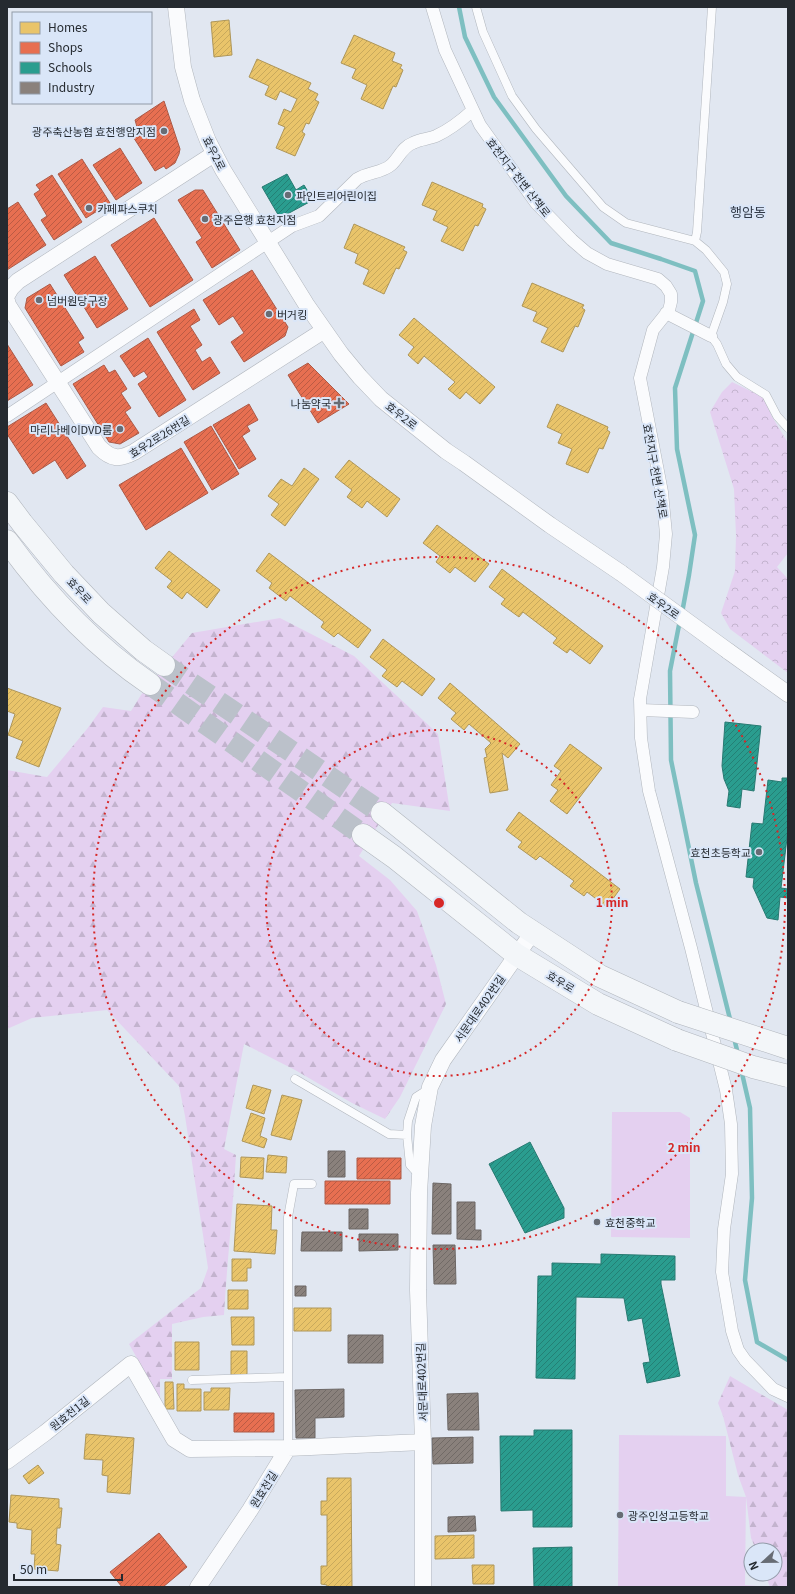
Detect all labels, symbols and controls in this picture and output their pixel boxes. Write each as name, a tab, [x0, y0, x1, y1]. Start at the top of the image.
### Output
legend	[12, 12, 152, 104]
text: Homes	[48, 18, 88, 35]
text: Shops	[48, 38, 83, 55]
text: Schools	[48, 58, 93, 75]
text: Industry	[48, 78, 95, 95]
place label: 광주축산농협 효천행암지점	[32, 123, 156, 139]
marker: 광주축산농협 효천행암지점	[159, 126, 169, 136]
street label: 효우2로	[200, 133, 230, 173]
street label: 효천지구 천변 산책로	[483, 134, 555, 220]
place label: 파인트리어린이집	[296, 187, 377, 203]
marker: 파인트리어린이집	[283, 190, 293, 200]
place label: 카페파스쿠치	[97, 200, 158, 216]
district label: 행암동	[730, 202, 766, 221]
marker: 카페파스쿠치	[84, 203, 94, 213]
place label: 광주은행 효천지점	[213, 211, 296, 227]
marker: 광주은행 효천지점	[200, 214, 210, 224]
place label: 넘버원당구장	[47, 292, 108, 308]
marker: 넘버원당구장	[34, 295, 44, 305]
place label: 버거킹	[277, 306, 307, 322]
marker: 버거킹	[264, 309, 274, 319]
place label: 나눔약국	[291, 395, 331, 411]
street label: 효우2로	[383, 397, 421, 433]
marker: 나눔약국	[334, 398, 344, 408]
street label: 효우2로26번길	[126, 411, 192, 461]
place label: 마리나베이DVD룸	[30, 421, 112, 437]
street label: 효천지구 천변 산책로	[640, 422, 672, 520]
marker: 마리나베이DVD룸	[115, 424, 125, 434]
street label: 효우로	[64, 573, 96, 607]
street label: 효우2로	[645, 588, 683, 622]
place label: 효천초등학교	[690, 844, 751, 860]
marker: 효천초등학교	[754, 847, 764, 857]
text: 1 min	[596, 893, 628, 910]
centre of rings	[432, 896, 446, 910]
street label: 효우로	[544, 966, 578, 996]
street label: 서문대로402번길	[450, 971, 508, 1045]
text: 2 min	[668, 1138, 700, 1155]
place label: 효천중학교	[605, 1214, 656, 1230]
marker: 효천중학교	[592, 1217, 602, 1227]
street label: 서문대로402번길	[412, 1342, 430, 1422]
street label: 원효천1길	[46, 1392, 92, 1434]
street label: 원효천길	[245, 1468, 281, 1510]
place label: 광주인성고등학교	[628, 1507, 709, 1523]
marker: 광주인성고등학교	[615, 1510, 625, 1520]
north arrow	[743, 1542, 783, 1582]
scale bar	[14, 1556, 122, 1582]
text: N	[744, 1559, 762, 1573]
text: 50 m	[20, 1560, 47, 1577]

